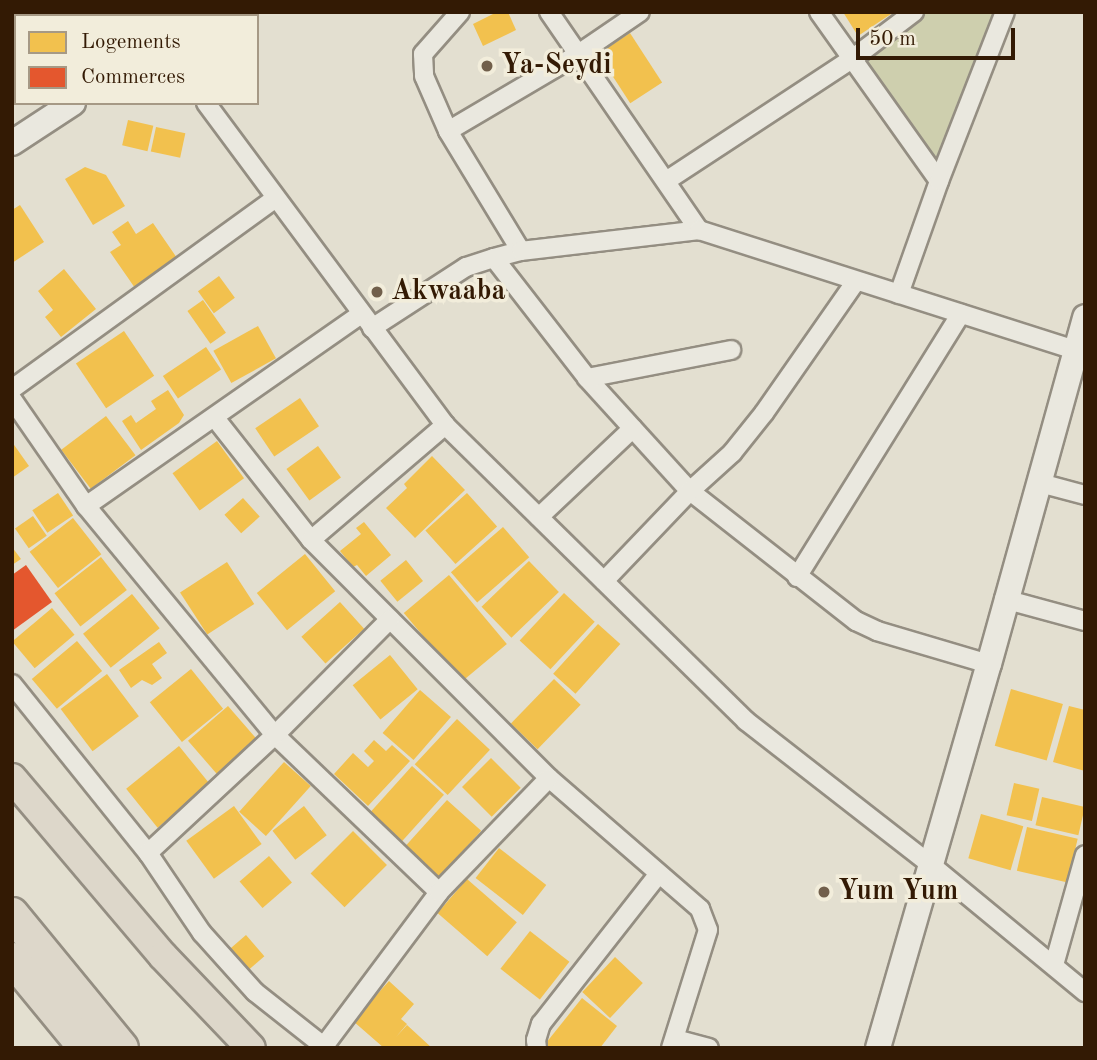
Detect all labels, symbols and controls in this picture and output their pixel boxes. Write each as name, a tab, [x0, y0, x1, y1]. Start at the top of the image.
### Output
legend	[14, 14, 259, 105]
scale bar	[859, 14, 1018, 58]
text: 50 m	[869, 29, 916, 50]
text: Logements	[81, 32, 181, 53]
place label: Ya-Seydi	[501, 49, 612, 83]
marker: Ya-Seydi	[479, 58, 495, 74]
text: Commerces	[81, 67, 185, 88]
place label: Akwaaba	[391, 275, 506, 309]
marker: Akwaaba	[369, 284, 385, 300]
place label: Yum Yum	[838, 875, 958, 909]
marker: Yum Yum	[816, 884, 832, 900]

